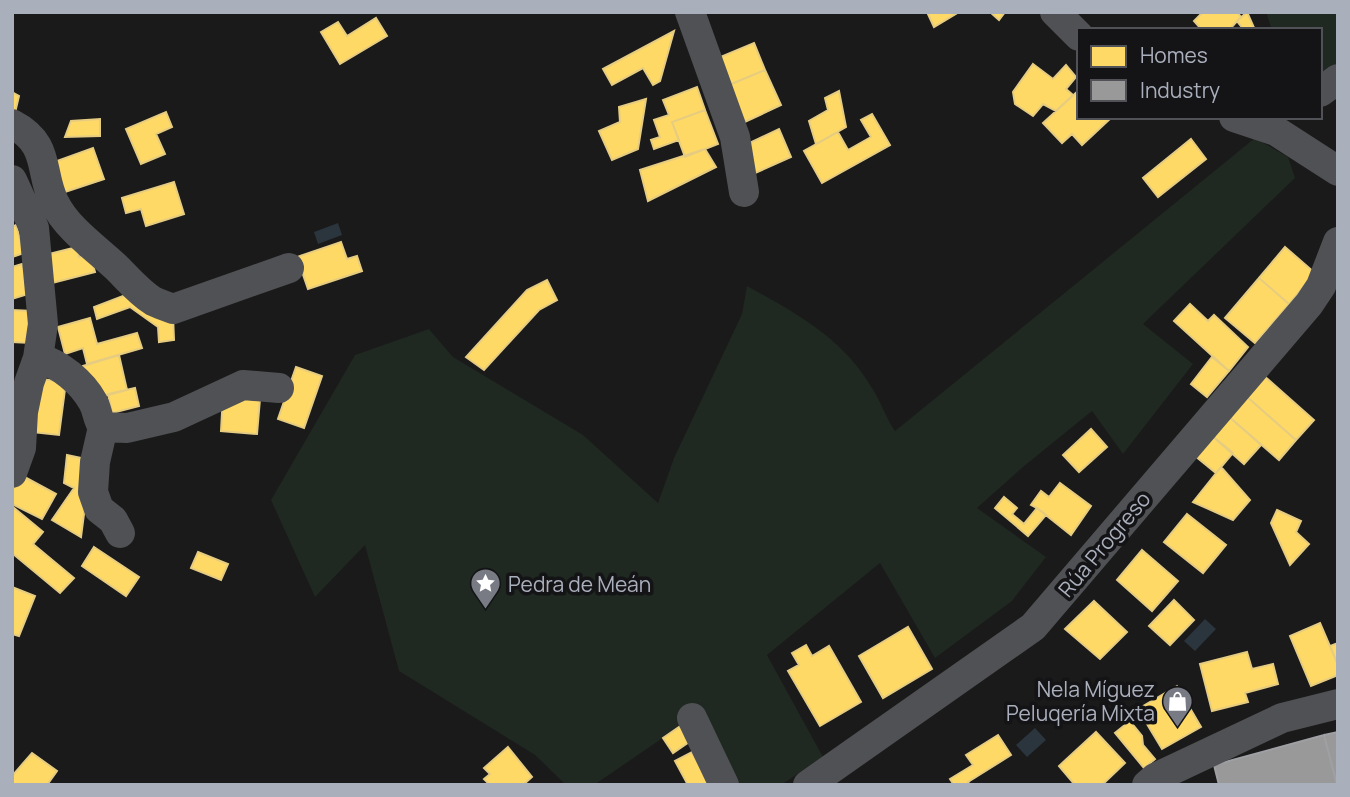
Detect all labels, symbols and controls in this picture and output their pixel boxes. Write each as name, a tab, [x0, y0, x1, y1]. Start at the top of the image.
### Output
legend	[1077, 28, 1322, 119]
text: Homes	[1140, 41, 1208, 69]
text: Industry	[1140, 76, 1220, 104]
street label: Rúa Progreso	[1052, 485, 1156, 603]
place icon: Pedra de Meán	[468, 567, 502, 611]
place label: Pedra de Meán	[508, 570, 651, 598]
place label: Nela Míguez Peluqería Mixta	[1006, 675, 1155, 727]
shop icon: Nela Míguez Peluqería Mixta	[1161, 684, 1195, 728]

